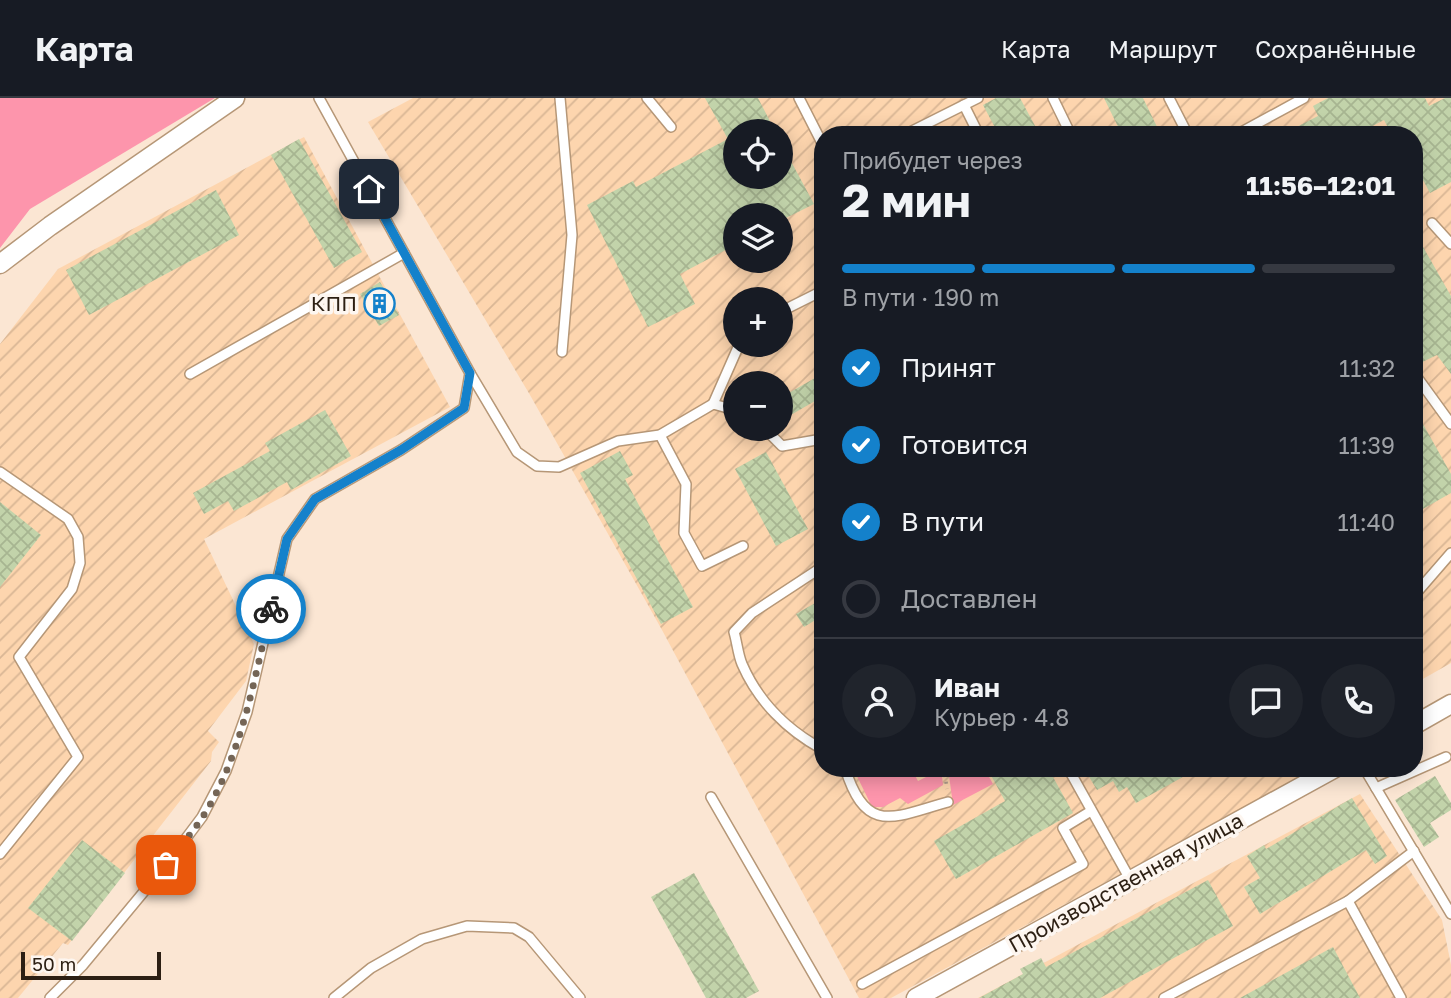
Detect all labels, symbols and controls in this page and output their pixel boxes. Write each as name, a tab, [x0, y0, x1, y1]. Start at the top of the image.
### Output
text: Карта	[35, 29, 134, 68]
text: Карта	[1001, 34, 1071, 63]
text: Маршрут	[1109, 34, 1217, 63]
text: Сохранённые	[1255, 34, 1416, 63]
map controls	[723, 119, 793, 441]
button: locate	[723, 119, 793, 189]
text: Прибудет через	[842, 146, 1023, 174]
pin	[339, 159, 399, 219]
icon: home	[350, 170, 388, 208]
text: 11:56–12:01	[1246, 170, 1395, 201]
text: 2 мин	[842, 172, 971, 227]
button: layers	[723, 203, 793, 273]
text: В пути · 190 m	[842, 283, 999, 311]
building icon: КПП	[363, 287, 397, 321]
button: +	[723, 287, 793, 357]
place label: КПП	[311, 290, 357, 316]
icon: check	[842, 349, 880, 387]
text: Принят	[901, 352, 996, 383]
text: 11:32	[1339, 354, 1395, 382]
button: −	[723, 371, 793, 441]
icon: check	[842, 426, 880, 464]
text: Готовится	[901, 429, 1028, 460]
text: 11:39	[1338, 431, 1395, 459]
icon: check	[842, 503, 880, 541]
text: В пути	[901, 506, 984, 537]
text: 11:40	[1338, 508, 1395, 536]
courier	[236, 574, 306, 644]
text: Доставлен	[901, 583, 1037, 614]
icon: bike	[252, 590, 290, 628]
button: person	[842, 664, 916, 738]
button: chat	[1229, 664, 1303, 738]
button: phone	[1321, 664, 1395, 738]
text: Иван	[934, 672, 1000, 703]
text: Курьер · 4.8	[934, 703, 1069, 731]
street label: Производственная улица	[1004, 807, 1247, 958]
pin	[136, 835, 196, 895]
icon: bag	[147, 846, 185, 884]
scale bar	[21, 949, 161, 981]
text: 50 m	[32, 952, 76, 975]

